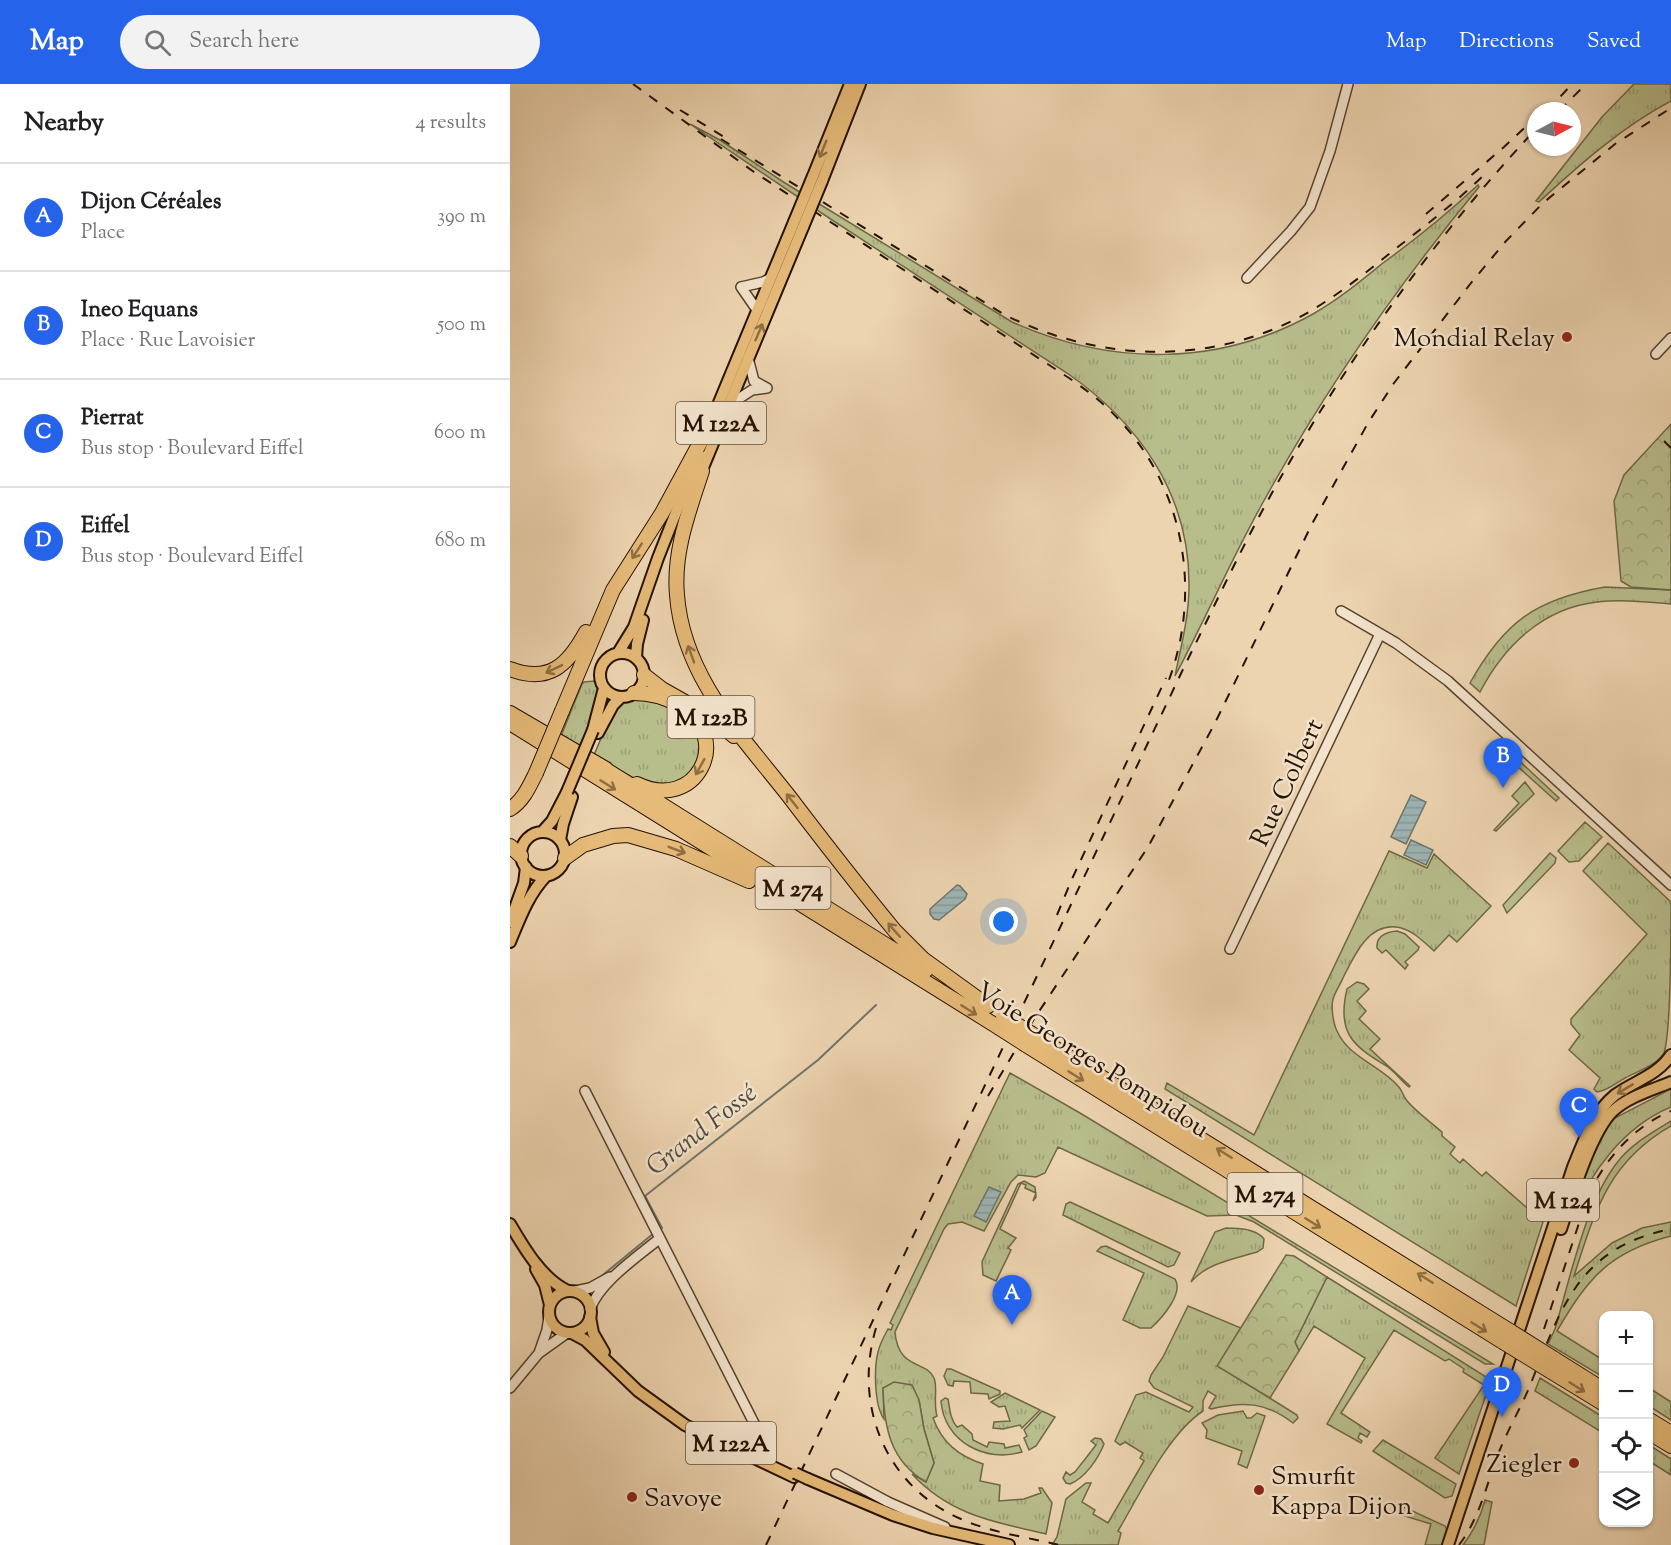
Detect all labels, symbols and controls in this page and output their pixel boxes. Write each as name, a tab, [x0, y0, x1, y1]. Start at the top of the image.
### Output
search box	[120, 15, 540, 69]
text: Map	[30, 22, 84, 62]
icon: search	[141, 26, 174, 59]
text: Search here	[189, 26, 299, 58]
text: Map	[1386, 27, 1426, 57]
text: Directions	[1459, 27, 1554, 57]
text: Saved	[1587, 27, 1641, 57]
north arrow	[1527, 102, 1581, 156]
text: Nearby	[24, 105, 104, 142]
text: 4 results	[415, 109, 486, 138]
one-way arrow	[817, 140, 828, 158]
text: Dijon Céréales	[81, 187, 221, 219]
text: A	[35, 203, 52, 232]
text: 390 m	[437, 203, 486, 232]
text: Place	[81, 219, 125, 248]
text: Ineo Equans	[81, 295, 198, 327]
text: B	[37, 311, 50, 340]
text: 500 m	[437, 311, 486, 340]
place label: Mondial Relay	[1394, 321, 1555, 358]
one-way arrow	[754, 323, 765, 342]
text: Place · Rue Lavoisier	[81, 327, 255, 356]
marker: Mondial Relay	[1560, 330, 1574, 344]
road number: M 122A	[676, 402, 766, 444]
text: Pierrat	[81, 403, 143, 435]
text: C	[35, 419, 52, 448]
text: 600 m	[434, 419, 486, 448]
text: Bus stop · Boulevard Eiffel	[81, 435, 304, 464]
text: Eiffel	[81, 511, 130, 543]
text: D	[36, 527, 51, 556]
text: 680 m	[435, 527, 486, 556]
text: Bus stop · Boulevard Eiffel	[81, 543, 304, 572]
one-way arrow	[631, 543, 643, 559]
one-way arrow	[684, 645, 695, 664]
one-way arrow	[545, 663, 563, 675]
road number: M 122B	[668, 696, 754, 738]
street label: Rue Colbert	[1242, 713, 1334, 853]
pin: B	[1484, 738, 1522, 788]
one-way arrow	[694, 758, 706, 775]
one-way arrow	[599, 779, 616, 791]
one-way arrow	[785, 793, 798, 809]
one-way arrow	[667, 845, 686, 856]
road number: M 274	[756, 867, 830, 909]
your location	[989, 907, 1018, 936]
one-way arrow	[887, 923, 901, 938]
street label: Voie Georges Pompidou	[968, 974, 1216, 1148]
one-way arrow	[960, 1004, 977, 1016]
one-way arrow	[1067, 1071, 1084, 1083]
water label: Grand Fossé	[639, 1075, 766, 1187]
one-way arrow	[1617, 1084, 1634, 1096]
pin: C	[1560, 1088, 1598, 1138]
one-way arrow	[1216, 1146, 1233, 1158]
road number: M 274	[1228, 1173, 1302, 1215]
road number: M 124	[1527, 1179, 1599, 1221]
one-way arrow	[1304, 1218, 1321, 1230]
one-way arrow	[1417, 1272, 1434, 1284]
pin: A	[992, 1276, 1032, 1325]
map controls	[1599, 1311, 1653, 1527]
button: +	[1599, 1311, 1653, 1365]
one-way arrow	[1470, 1321, 1487, 1333]
button: −	[1599, 1365, 1653, 1419]
pin: D	[1482, 1368, 1522, 1417]
one-way arrow	[1568, 1382, 1585, 1394]
button: locate	[1599, 1419, 1653, 1473]
road number: M 122A	[686, 1422, 776, 1464]
place label: Ziegler	[1486, 1447, 1562, 1484]
marker: Ziegler	[1567, 1456, 1581, 1470]
place label: Smurfit Kappa Dijon	[1271, 1459, 1412, 1526]
button: layers	[1599, 1473, 1653, 1527]
place label: Savoye	[644, 1481, 722, 1518]
marker: Smurfit Kappa Dijon	[1252, 1483, 1266, 1497]
marker: Savoye	[625, 1490, 639, 1504]

